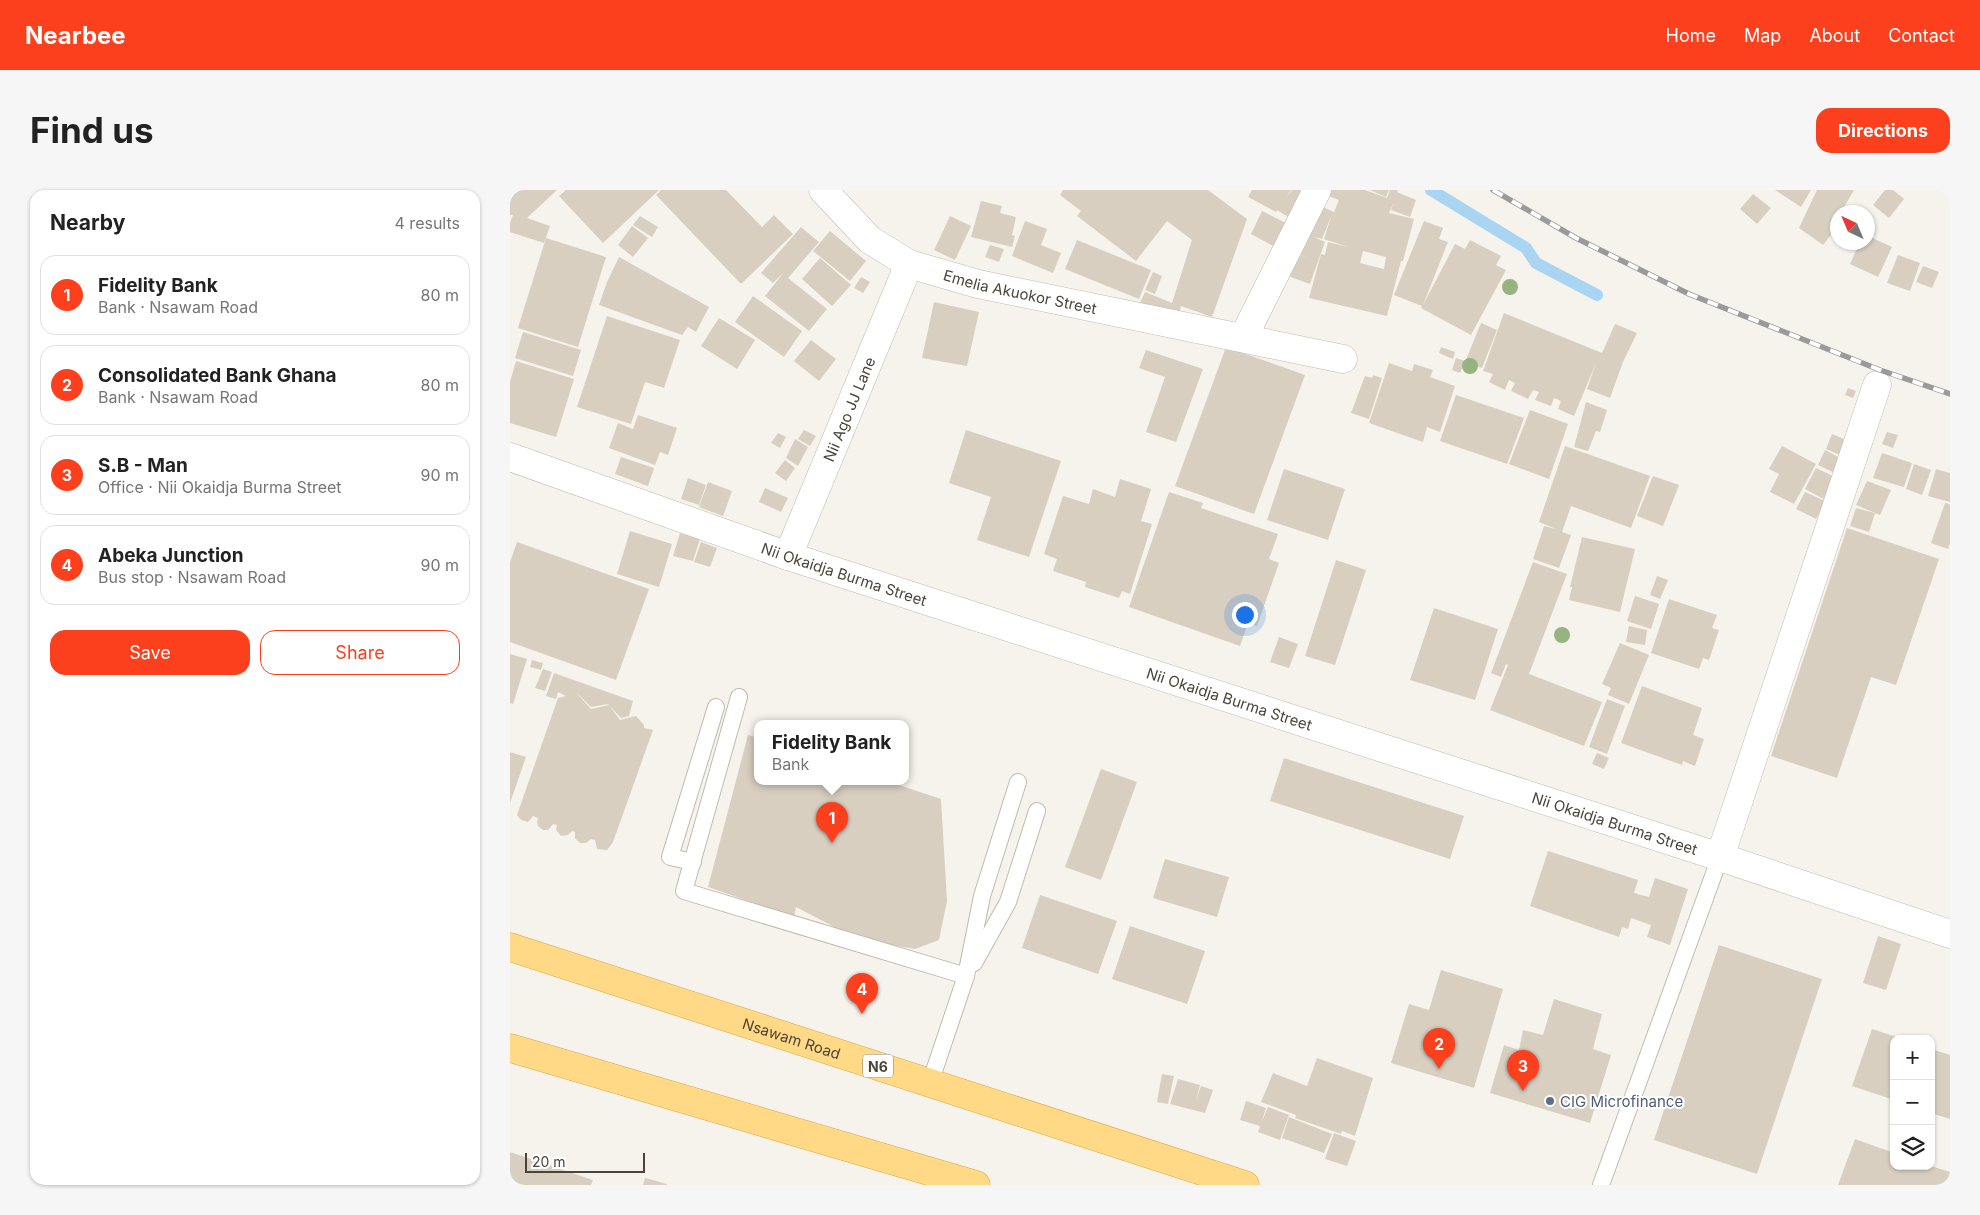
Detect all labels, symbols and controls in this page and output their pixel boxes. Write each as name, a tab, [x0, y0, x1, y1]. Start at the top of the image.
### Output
text: Nearbee	[25, 21, 126, 50]
text: Home	[1666, 25, 1716, 46]
text: Map	[1744, 25, 1781, 46]
text: About	[1809, 25, 1860, 46]
text: Contact	[1888, 25, 1955, 46]
button: Directions	[1816, 108, 1950, 153]
text: Find us	[30, 109, 154, 151]
north arrow	[1830, 205, 1875, 250]
text: Nearby	[50, 210, 125, 235]
text: 4 results	[395, 213, 460, 233]
street label: Emelia Akuokor Street	[941, 265, 1098, 318]
text: Fidelity Bank	[98, 274, 218, 297]
text: 1	[64, 285, 70, 305]
text: 80 m	[420, 285, 459, 305]
text: Bank · Nsawam Road	[98, 297, 258, 317]
street label: Nii Ago JJ Lane	[819, 354, 879, 464]
text: Consolidated Bank Ghana	[98, 364, 337, 387]
text: 2	[62, 375, 72, 395]
text: 80 m	[420, 375, 459, 395]
text: Bank · Nsawam Road	[98, 387, 258, 407]
text: S.B - Man	[98, 454, 188, 477]
text: 3	[62, 465, 72, 485]
text: 90 m	[420, 465, 459, 485]
text: Office · Nii Okaidja Burma Street	[98, 477, 342, 497]
street label: Nii Okaidja Burma Street	[759, 538, 929, 610]
text: Abeka Junction	[98, 544, 244, 567]
text: 4	[62, 555, 72, 575]
text: 90 m	[420, 555, 459, 575]
text: Bus stop · Nsawam Road	[98, 567, 286, 587]
your location	[1232, 602, 1258, 628]
button: Save	[50, 630, 250, 675]
button: Share	[260, 630, 460, 675]
street label: Nii Okaidja Burma Street	[1144, 663, 1315, 734]
popup	[754, 720, 909, 785]
text: Fidelity Bank	[772, 731, 891, 754]
text: Bank	[772, 754, 809, 774]
street label: Nii Okaidja Burma Street	[1530, 787, 1700, 859]
pin: 1	[816, 802, 848, 843]
pin: 4	[846, 973, 878, 1014]
street label: Nsawam Road	[740, 1013, 843, 1063]
pin: 2	[1423, 1028, 1455, 1069]
map controls	[1890, 1035, 1935, 1170]
button: +	[1890, 1035, 1935, 1080]
pin: 3	[1507, 1050, 1539, 1091]
road number: N6	[863, 1054, 893, 1078]
button: −	[1890, 1080, 1935, 1125]
place label: CIG Microfinance	[1560, 1092, 1683, 1111]
marker: CIG Microfinance	[1544, 1095, 1556, 1107]
button: layers	[1890, 1125, 1935, 1170]
scale bar	[525, 1150, 645, 1173]
text: 20 m	[532, 1153, 566, 1170]

